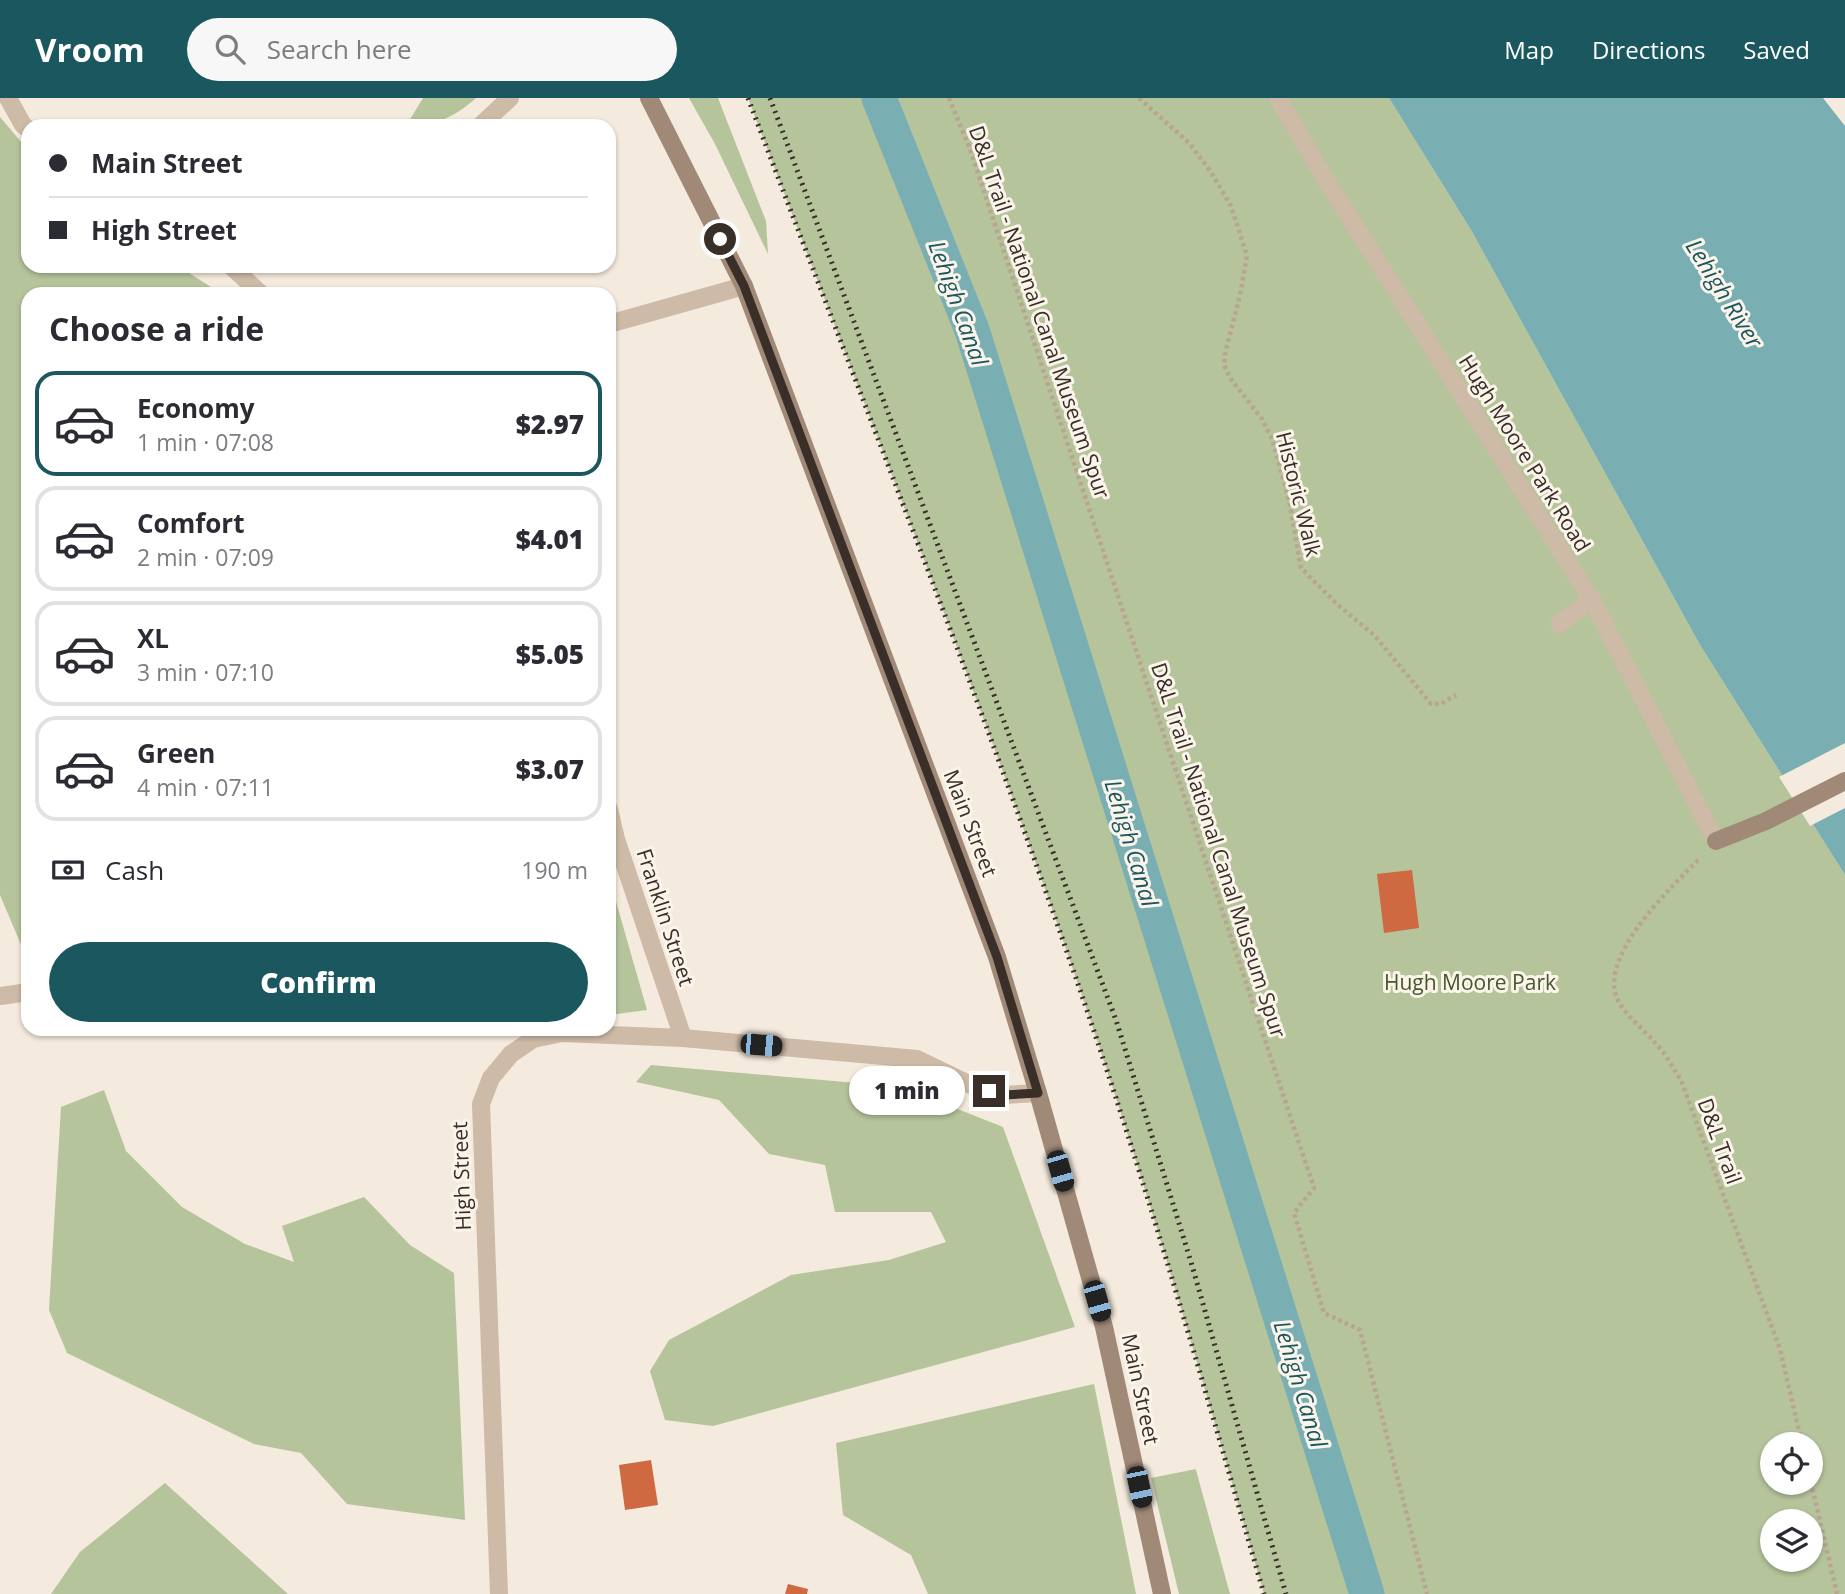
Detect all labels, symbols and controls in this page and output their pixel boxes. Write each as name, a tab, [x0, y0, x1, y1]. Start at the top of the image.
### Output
search box	[187, 18, 677, 81]
text: Vroom	[35, 27, 145, 72]
icon: search	[211, 30, 249, 68]
text: Search here	[267, 31, 412, 67]
text: Map	[1504, 33, 1554, 66]
text: Directions	[1592, 33, 1705, 66]
text: Saved	[1743, 33, 1810, 66]
street label: D&L Trail - National Canal Museum Spur	[963, 122, 1117, 503]
text: Main Street	[91, 145, 242, 181]
text: High Street	[91, 212, 237, 248]
route start	[704, 223, 736, 255]
water label: Lehigh River	[1679, 232, 1772, 354]
water label: Lehigh Canal	[922, 236, 997, 371]
text: Choose a ride	[49, 307, 264, 350]
street label: Hugh Moore Park Road	[1453, 349, 1597, 557]
text: Economy	[137, 390, 255, 426]
icon: car	[53, 392, 116, 455]
text: $2.97	[516, 406, 584, 442]
text: 1 min · 07:08	[137, 426, 274, 458]
street label: Historic Walk	[1270, 429, 1328, 559]
text: Comfort	[137, 505, 244, 541]
icon: car	[53, 507, 116, 570]
text: $4.01	[516, 521, 584, 557]
text: 2 min · 07:09	[137, 541, 274, 573]
text: XL	[137, 620, 169, 656]
icon: car	[53, 622, 116, 685]
text: $5.05	[516, 636, 584, 672]
text: 3 min · 07:10	[137, 656, 274, 688]
street label: D&L Trail - National Canal Museum Spur	[1145, 659, 1293, 1041]
text: Green	[137, 735, 215, 771]
icon: car	[53, 737, 116, 800]
text: $3.07	[516, 751, 584, 787]
street label: Main Street	[938, 765, 1004, 881]
text: 4 min · 07:11	[137, 771, 274, 803]
water label: Lehigh Canal	[1098, 776, 1167, 912]
street label: Franklin Street	[631, 845, 701, 989]
icon: cash	[49, 851, 87, 889]
text: Cash	[105, 852, 164, 888]
text: 190 m	[521, 854, 588, 886]
button: Confirm	[49, 942, 588, 1022]
park label: Hugh Moore Park	[1384, 968, 1556, 996]
car	[740, 1033, 783, 1057]
callout: 1 min	[849, 1066, 964, 1116]
text: 1 min	[874, 1074, 940, 1106]
route end	[973, 1075, 1005, 1107]
street label: D&L Trail	[1692, 1094, 1748, 1188]
street label: High Street	[445, 1121, 477, 1231]
car	[1045, 1148, 1076, 1194]
car	[1082, 1278, 1113, 1324]
water label: Lehigh Canal	[1267, 1317, 1336, 1453]
street label: Main Street	[1116, 1331, 1166, 1447]
map controls	[1760, 1432, 1823, 1572]
button: locate	[1760, 1432, 1823, 1495]
car	[1125, 1464, 1154, 1510]
button: layers	[1760, 1509, 1823, 1572]

